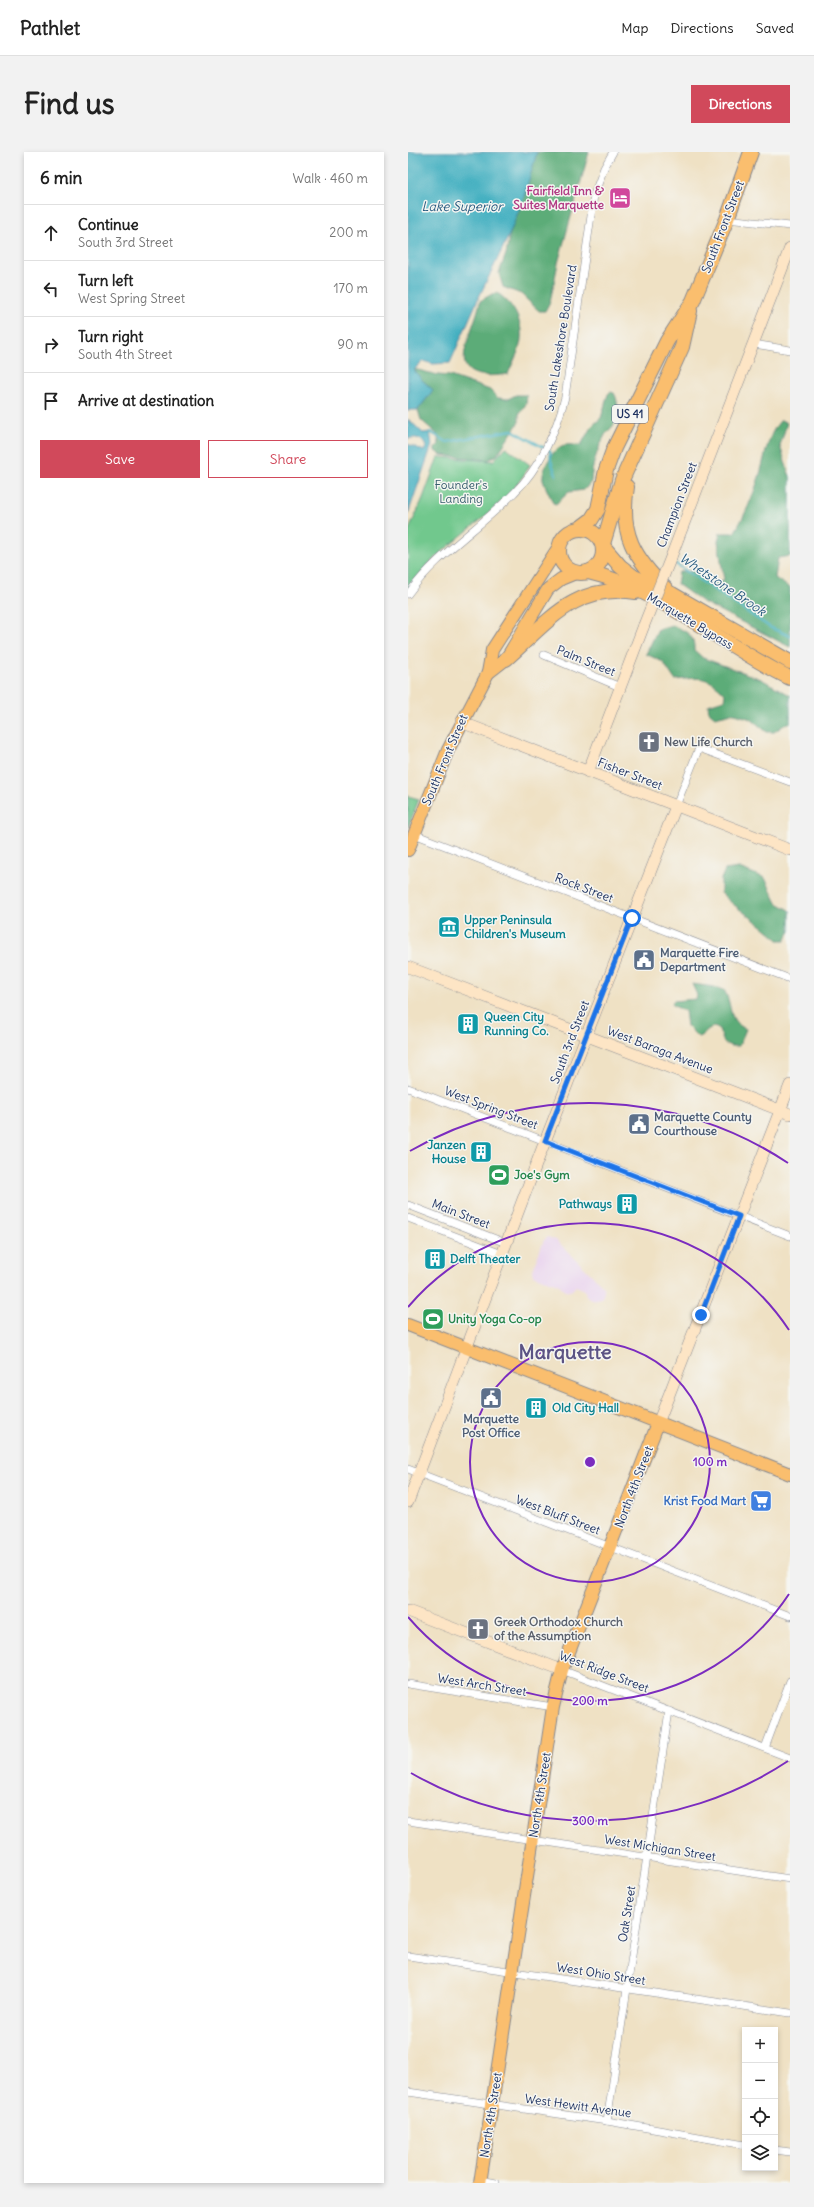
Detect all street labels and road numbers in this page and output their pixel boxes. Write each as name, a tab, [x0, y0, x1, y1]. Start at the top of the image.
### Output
street label: South Front Street	[698, 178, 747, 275]
street label: South Lakeshore Boulevard	[542, 264, 580, 412]
road number: US 41	[612, 405, 648, 423]
street label: Champion Street	[653, 460, 700, 550]
street label: Marquette Bypass	[644, 589, 736, 652]
street label: Palm Street	[555, 642, 618, 679]
street label: South Front Street	[419, 712, 471, 808]
street label: Fisher Street	[596, 754, 665, 793]
street label: Rock Street	[553, 870, 616, 906]
street label: South 3rd Street	[547, 998, 592, 1085]
street label: West Baraga Avenue	[605, 1022, 715, 1077]
street label: West Spring Street	[442, 1083, 540, 1132]
street label: Main Street	[430, 1196, 492, 1231]
street label: North 4th Street	[611, 1444, 656, 1530]
street label: West Bluff Street	[514, 1491, 603, 1538]
street label: West Ridge Street	[557, 1648, 651, 1696]
street label: West Arch Street	[437, 1670, 528, 1699]
street label: North 4th Street	[525, 1751, 554, 1839]
street label: West Michigan Street	[603, 1831, 717, 1864]
street label: Oak Street	[615, 1885, 638, 1943]
street label: West Ohio Street	[556, 1959, 647, 1988]
street label: North 4th Street	[476, 2071, 505, 2159]
street label: West Hewitt Avenue	[524, 2091, 632, 2120]

